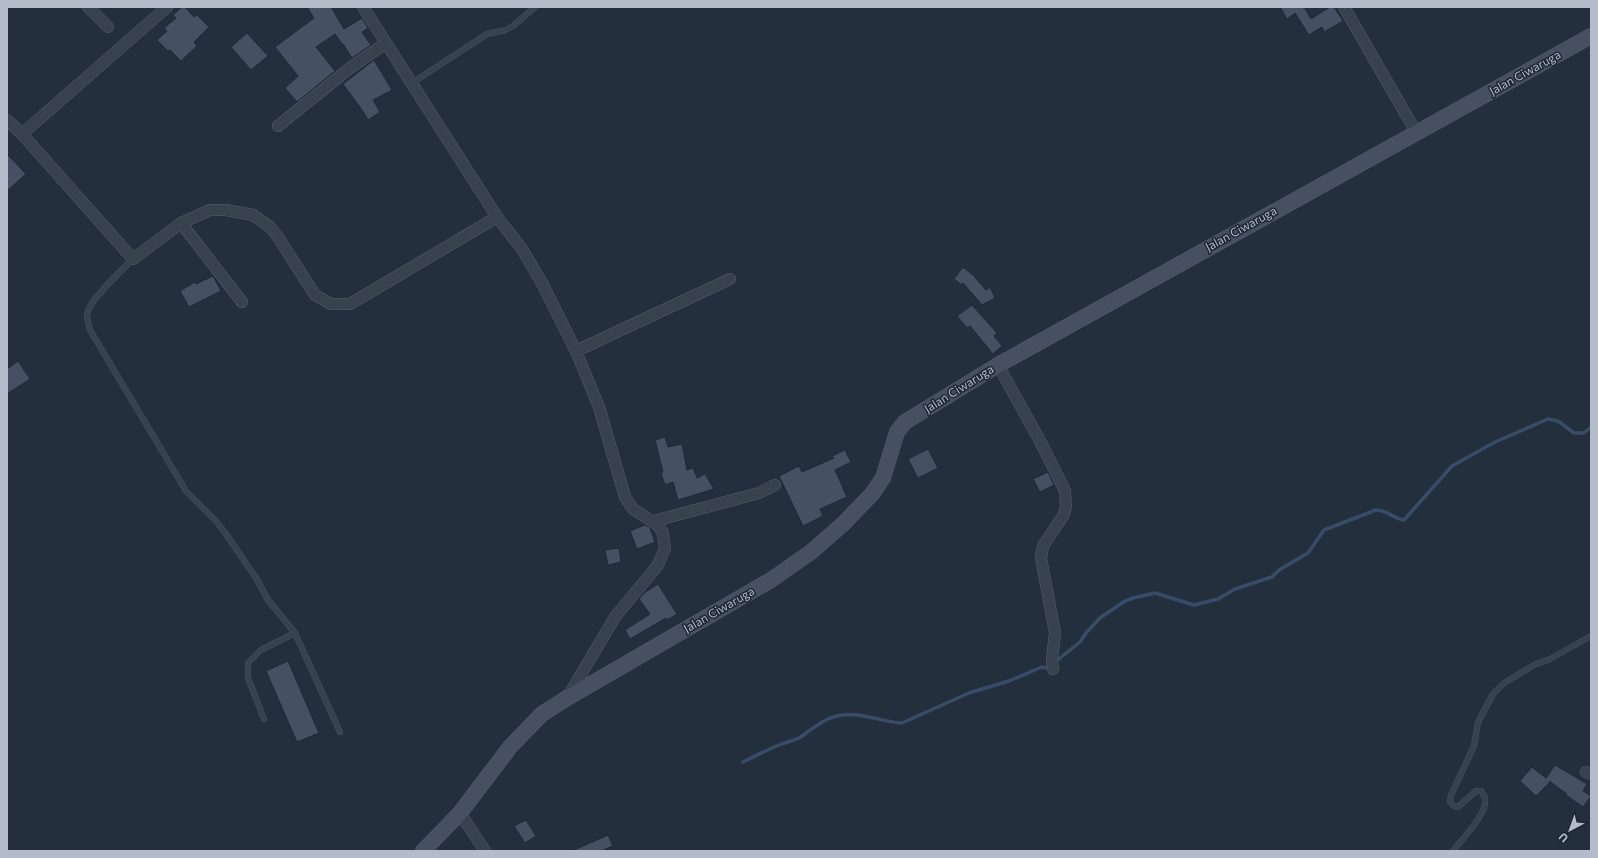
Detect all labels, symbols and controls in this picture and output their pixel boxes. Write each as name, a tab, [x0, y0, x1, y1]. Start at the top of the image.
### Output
street label: Jalan Ciwaruga	[1486, 47, 1563, 98]
street label: Jalan Ciwaruga	[1202, 203, 1279, 254]
street label: Jalan Ciwaruga	[921, 361, 996, 416]
street label: Jalan Ciwaruga	[681, 583, 757, 636]
north arrow	[1550, 810, 1590, 850]
text: U	[1556, 830, 1570, 845]

